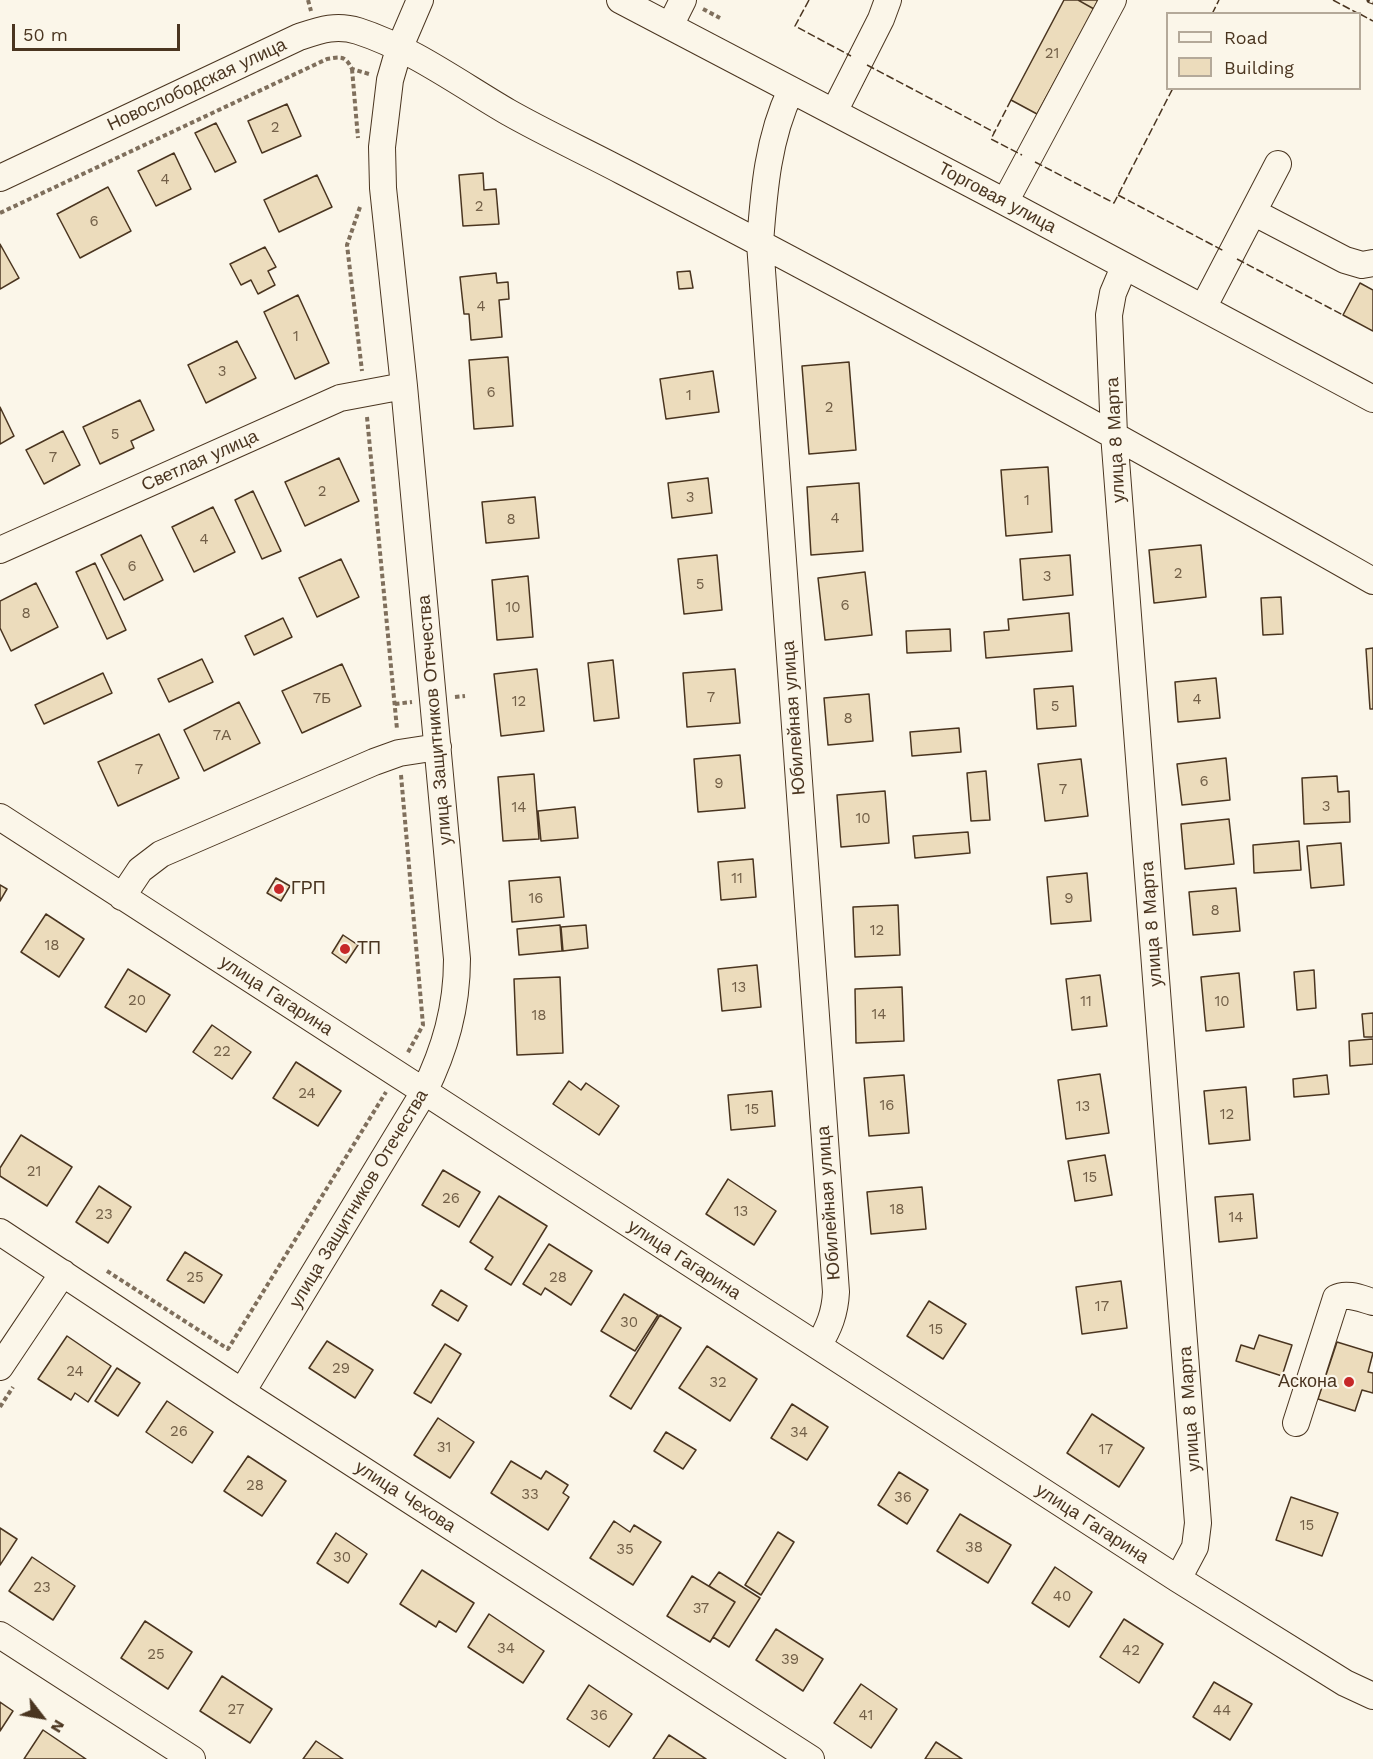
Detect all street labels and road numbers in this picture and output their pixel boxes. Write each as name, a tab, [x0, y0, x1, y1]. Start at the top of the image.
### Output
street label: Новослободская улица	[104, 34, 290, 136]
street label: Торговая улица	[934, 158, 1060, 238]
street label: улица 8 Марта	[1102, 377, 1130, 503]
street label: Светлая улица	[138, 426, 262, 496]
street label: улица Защитников Отечества	[413, 594, 457, 846]
street label: Юбилейная улица	[778, 640, 810, 796]
street label: улица 8 Марта	[1137, 861, 1167, 987]
street label: улица Гагарина	[215, 951, 337, 1041]
street label: улица Защитников Отечества	[285, 1086, 433, 1312]
street label: Юбилейная улица	[813, 1125, 845, 1281]
street label: улица Гагарина	[623, 1215, 745, 1305]
street label: улица 8 Марта	[1175, 1346, 1205, 1472]
street label: улица Чехова	[351, 1457, 459, 1537]
street label: улица Гагарина	[1031, 1479, 1153, 1569]

